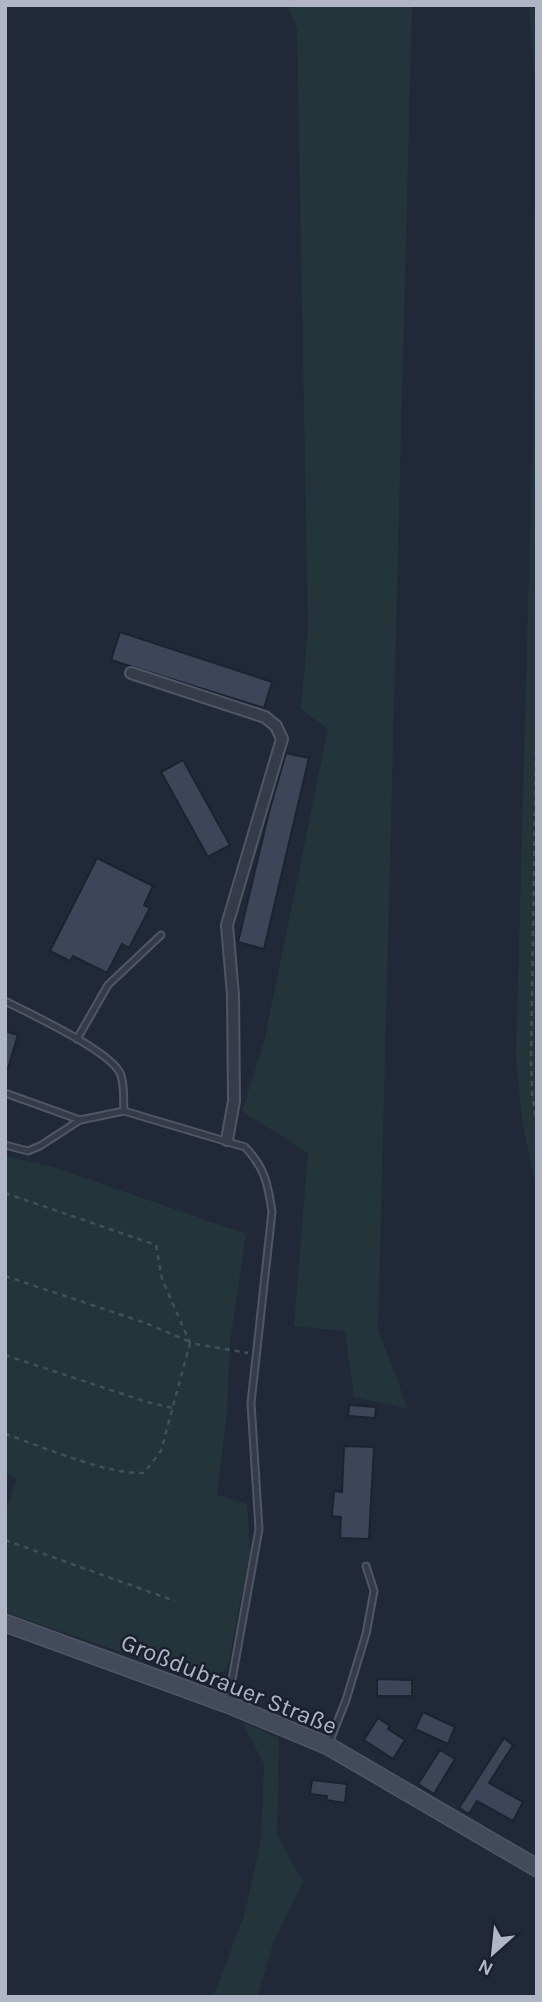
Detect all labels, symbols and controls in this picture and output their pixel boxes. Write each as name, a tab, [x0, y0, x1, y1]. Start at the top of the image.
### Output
street label: Großdubrauer Straße	[117, 1628, 341, 1740]
north arrow	[458, 1918, 528, 1988]
text: N	[475, 1954, 497, 1980]

